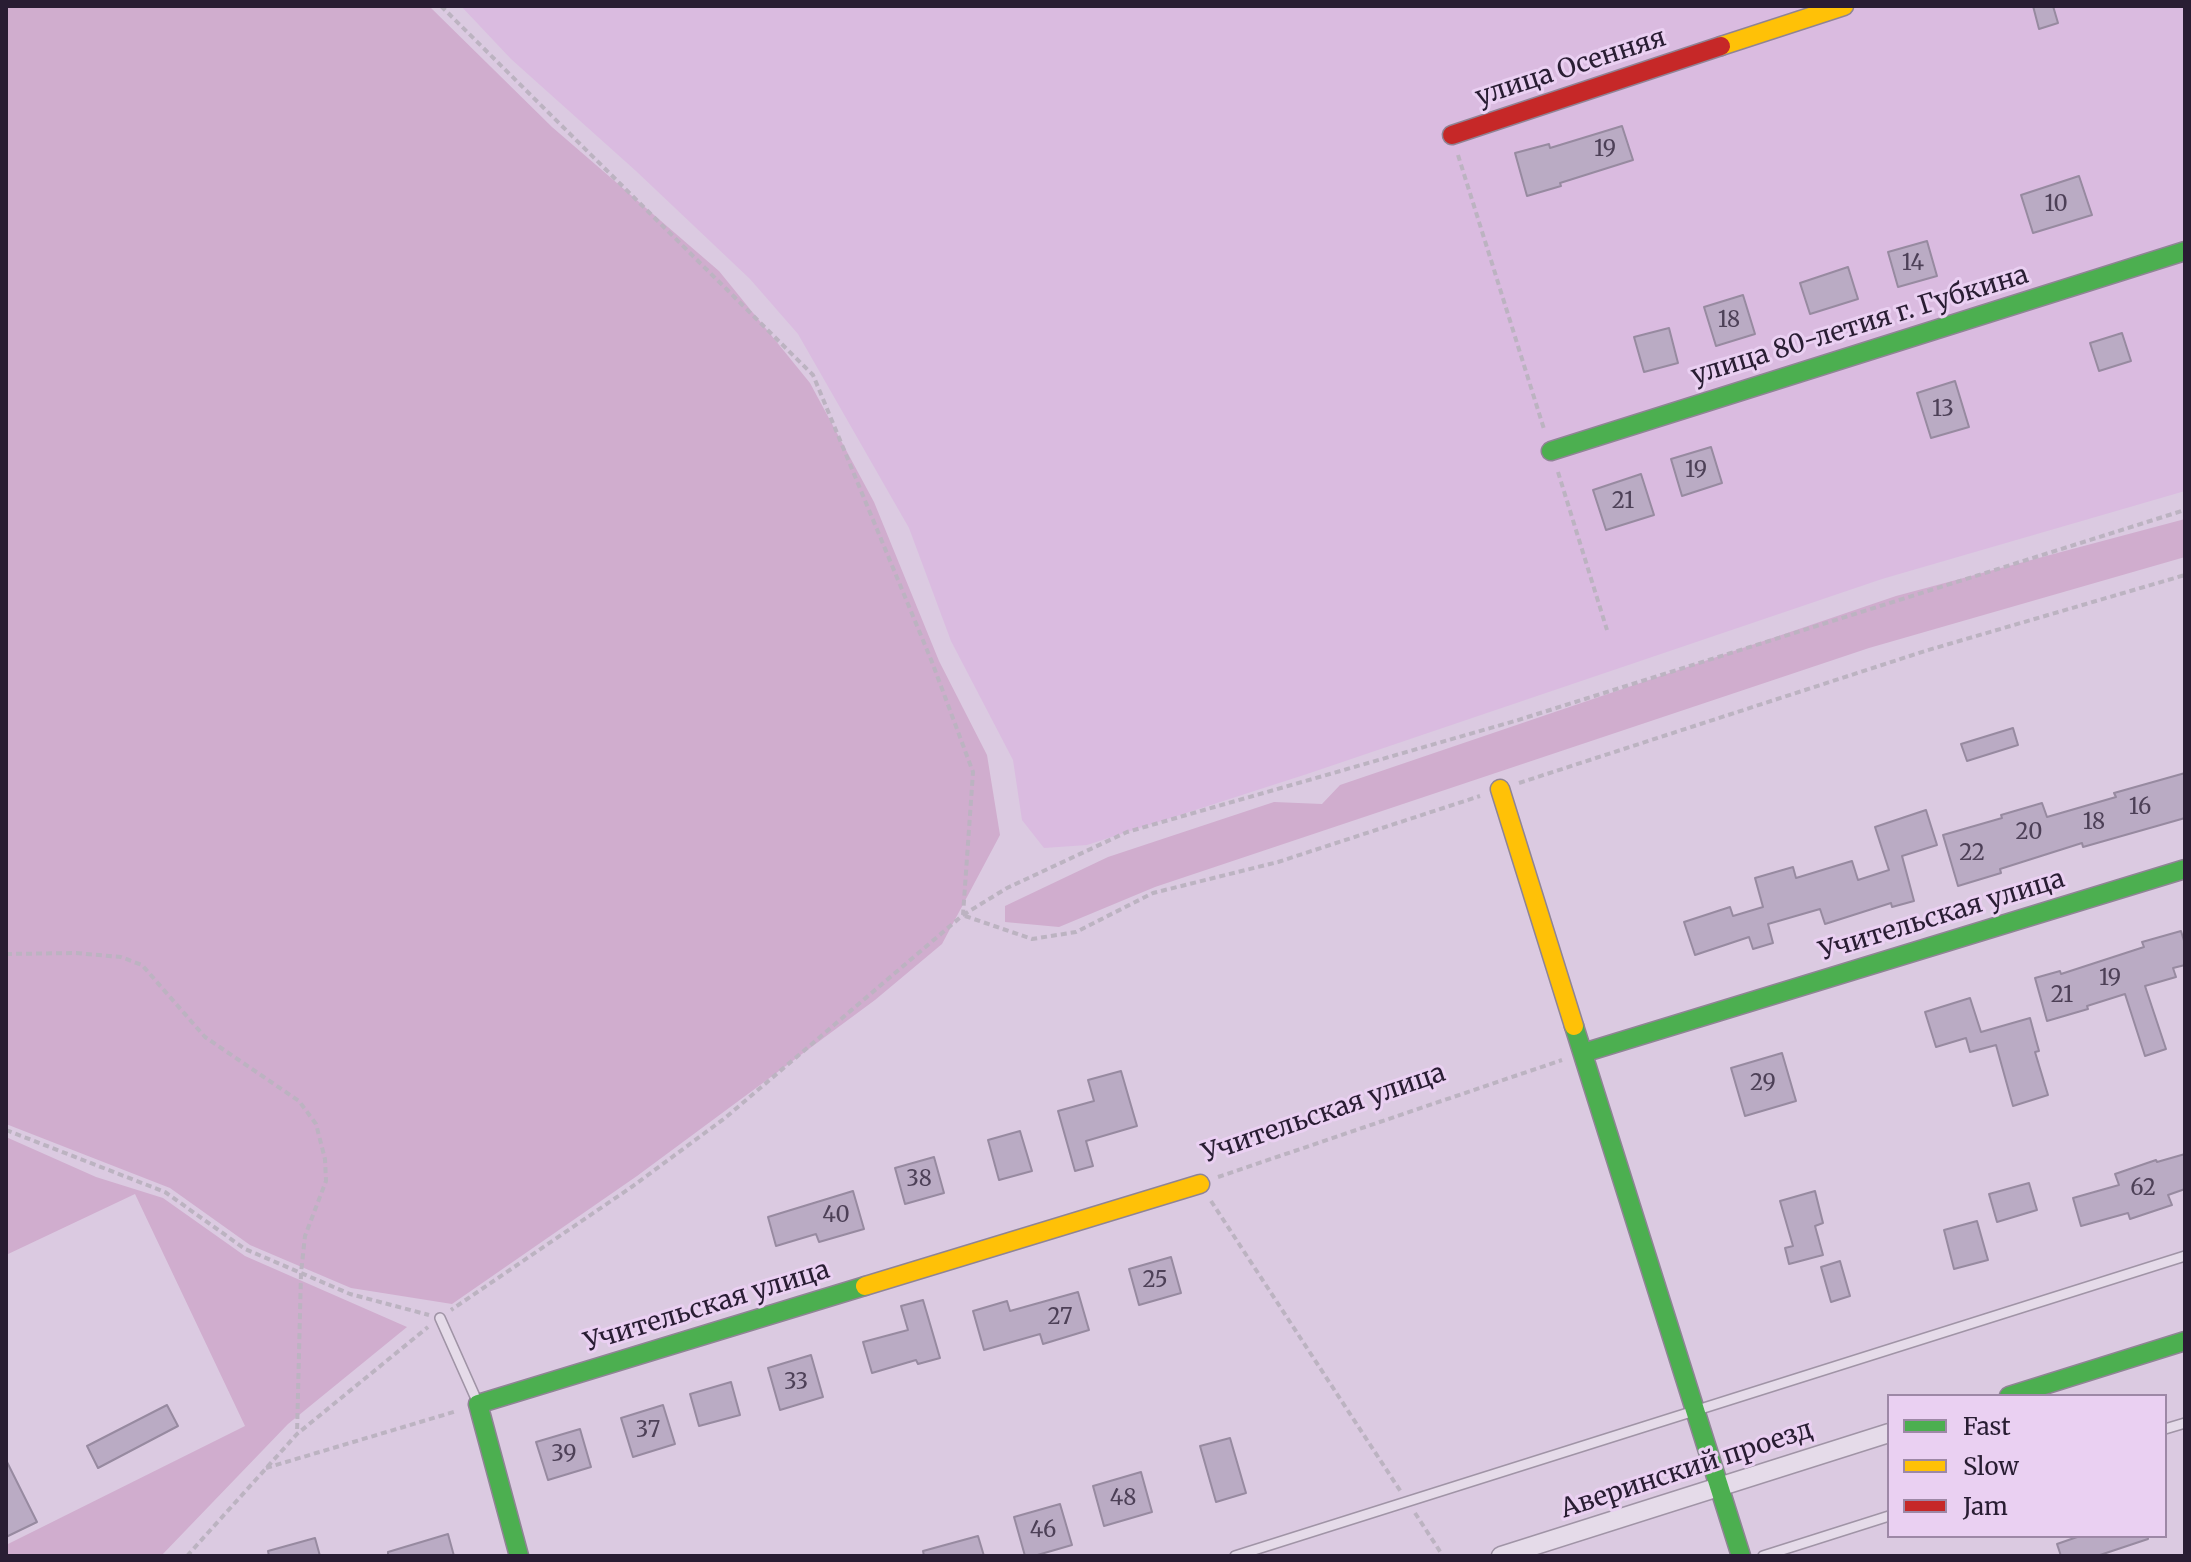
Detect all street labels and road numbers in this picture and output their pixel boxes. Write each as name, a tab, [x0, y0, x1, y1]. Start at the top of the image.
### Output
street label: улица Осенняя	[1472, 23, 1670, 113]
street label: улица 80-летия г. Губкина	[1688, 260, 2032, 392]
street label: Учительская улица	[1815, 864, 2069, 968]
street label: Учительская улица	[1198, 1058, 1450, 1170]
street label: Учительская улица	[580, 1255, 834, 1359]
street label: Аверинский проезд	[1557, 1414, 1817, 1526]

